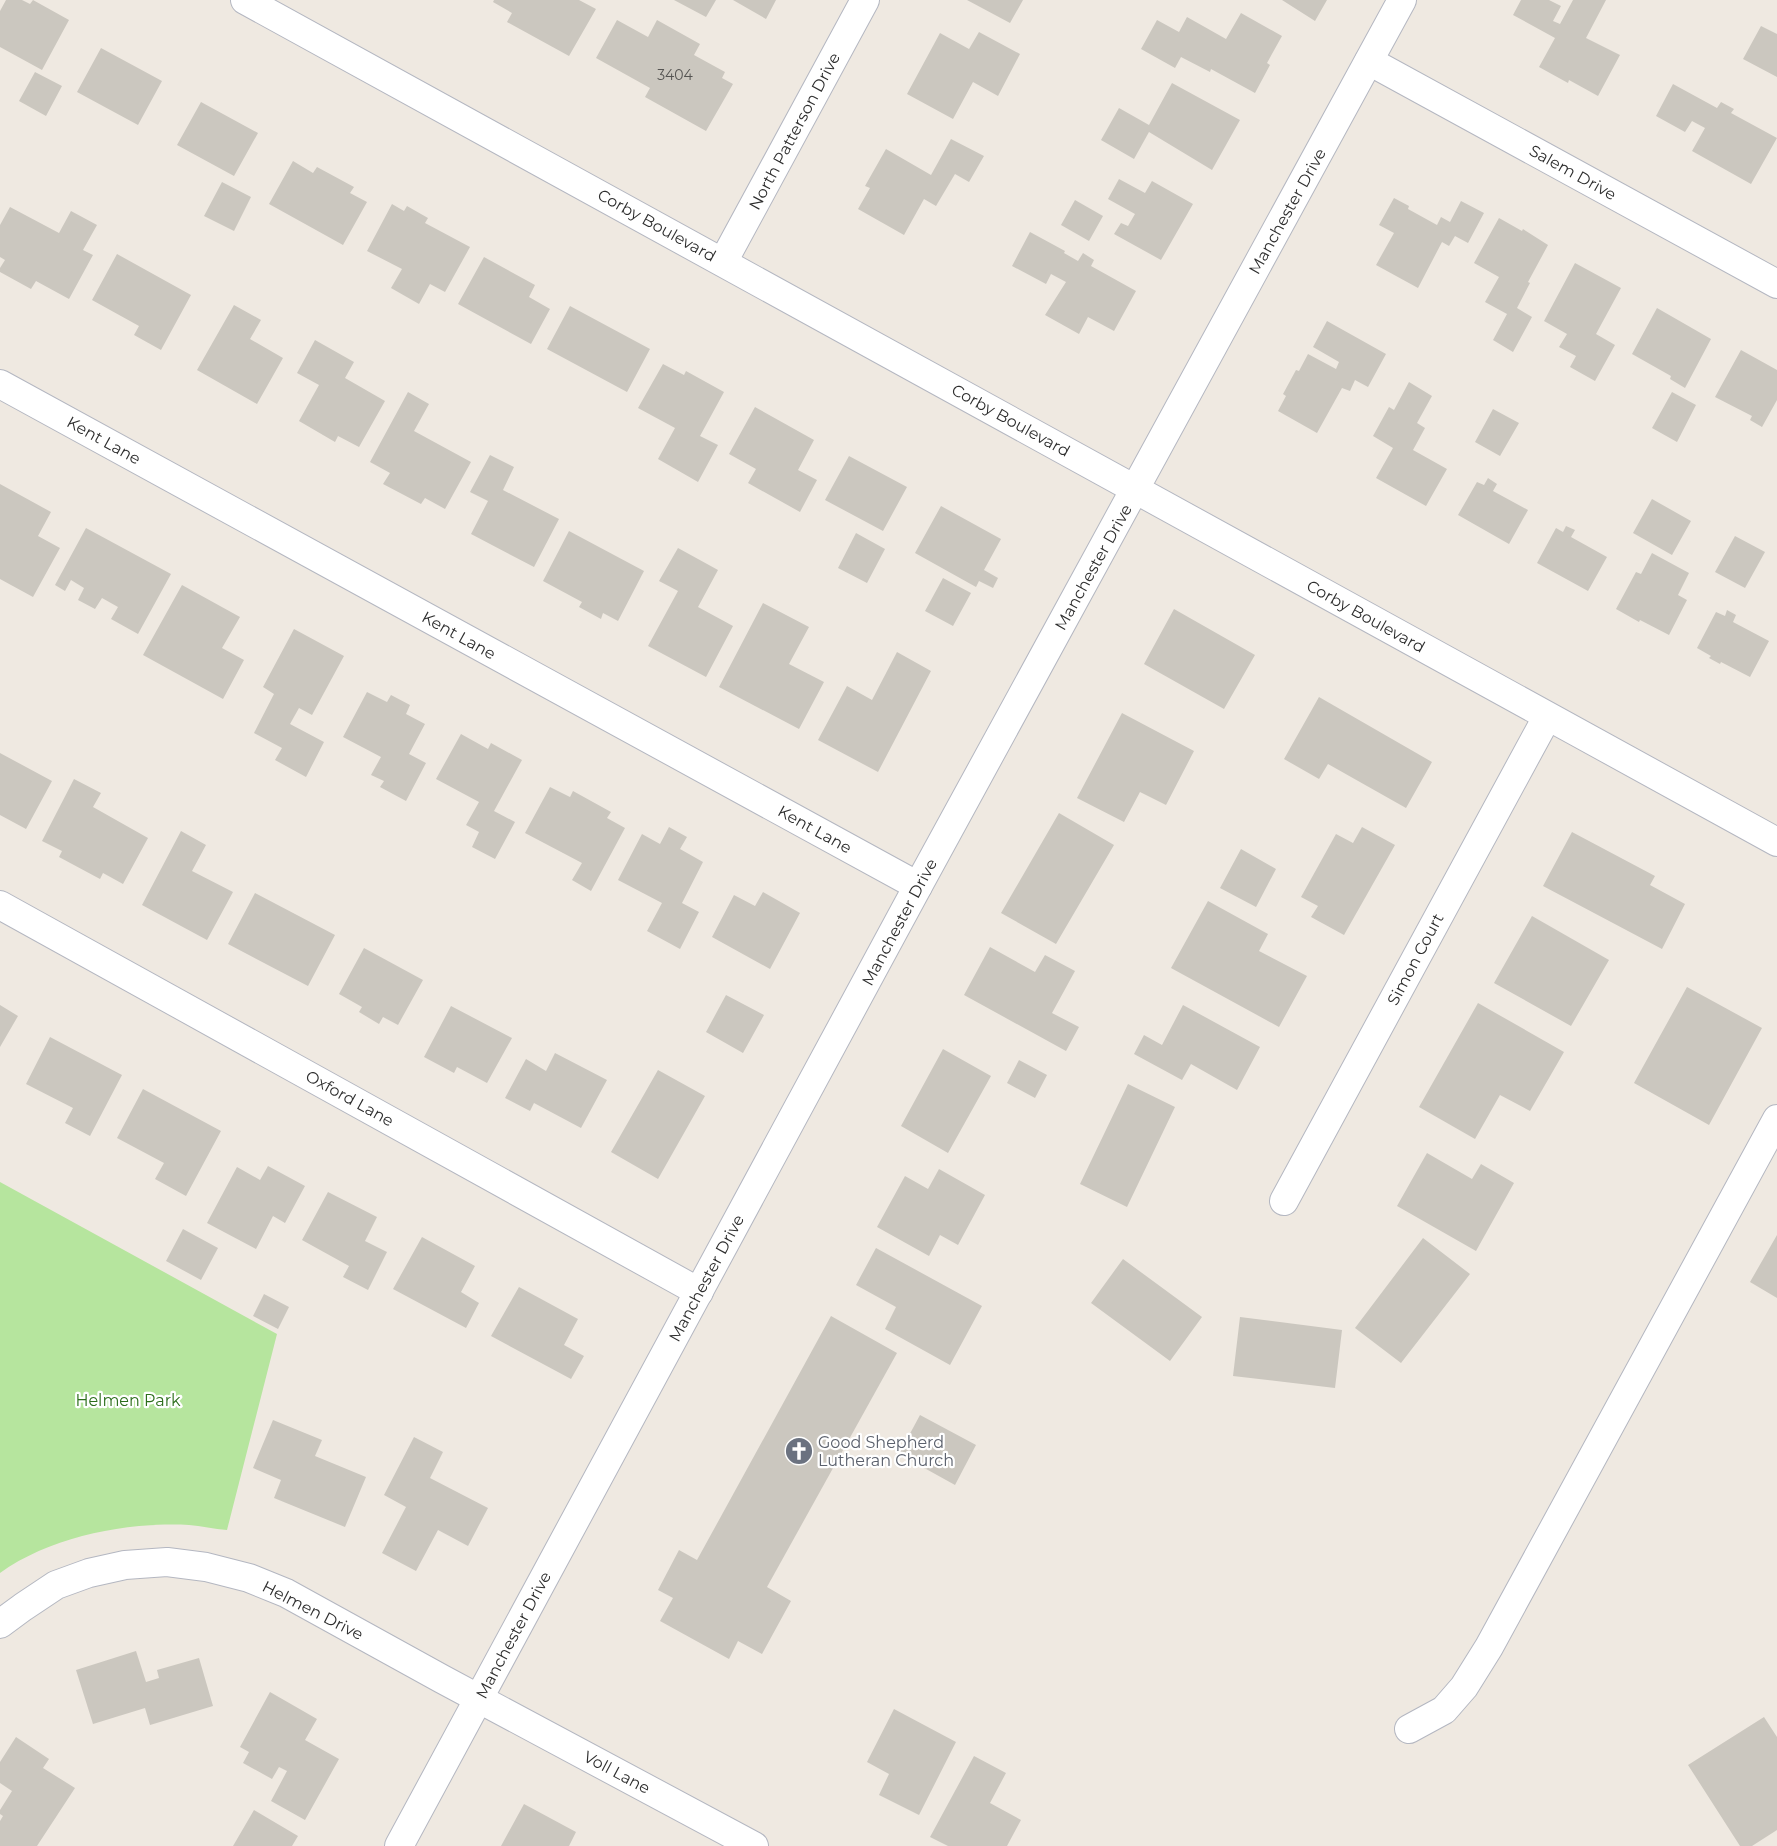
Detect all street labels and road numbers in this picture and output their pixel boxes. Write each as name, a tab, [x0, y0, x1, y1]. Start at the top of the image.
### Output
street label: North Patterson Drive	[745, 49, 844, 213]
street label: Salem Drive	[1526, 141, 1619, 204]
street label: Manchester Drive	[1245, 145, 1330, 278]
street label: Corby Boulevard	[594, 185, 719, 266]
street label: Corby Boulevard	[948, 380, 1073, 461]
street label: Kent Lane	[64, 412, 144, 469]
street label: Manchester Drive	[1051, 501, 1136, 634]
street label: Corby Boulevard	[1303, 576, 1428, 657]
street label: Kent Lane	[419, 607, 499, 664]
street label: Kent Lane	[775, 801, 855, 858]
street label: Manchester Drive	[858, 855, 941, 989]
street label: Simon Court	[1383, 910, 1448, 1008]
street label: Oxford Lane	[302, 1066, 397, 1130]
street label: Manchester Drive	[665, 1211, 748, 1345]
street label: Manchester Drive	[472, 1568, 555, 1702]
street label: Helmen Drive	[259, 1577, 366, 1644]
street label: Voll Lane	[580, 1747, 653, 1798]

